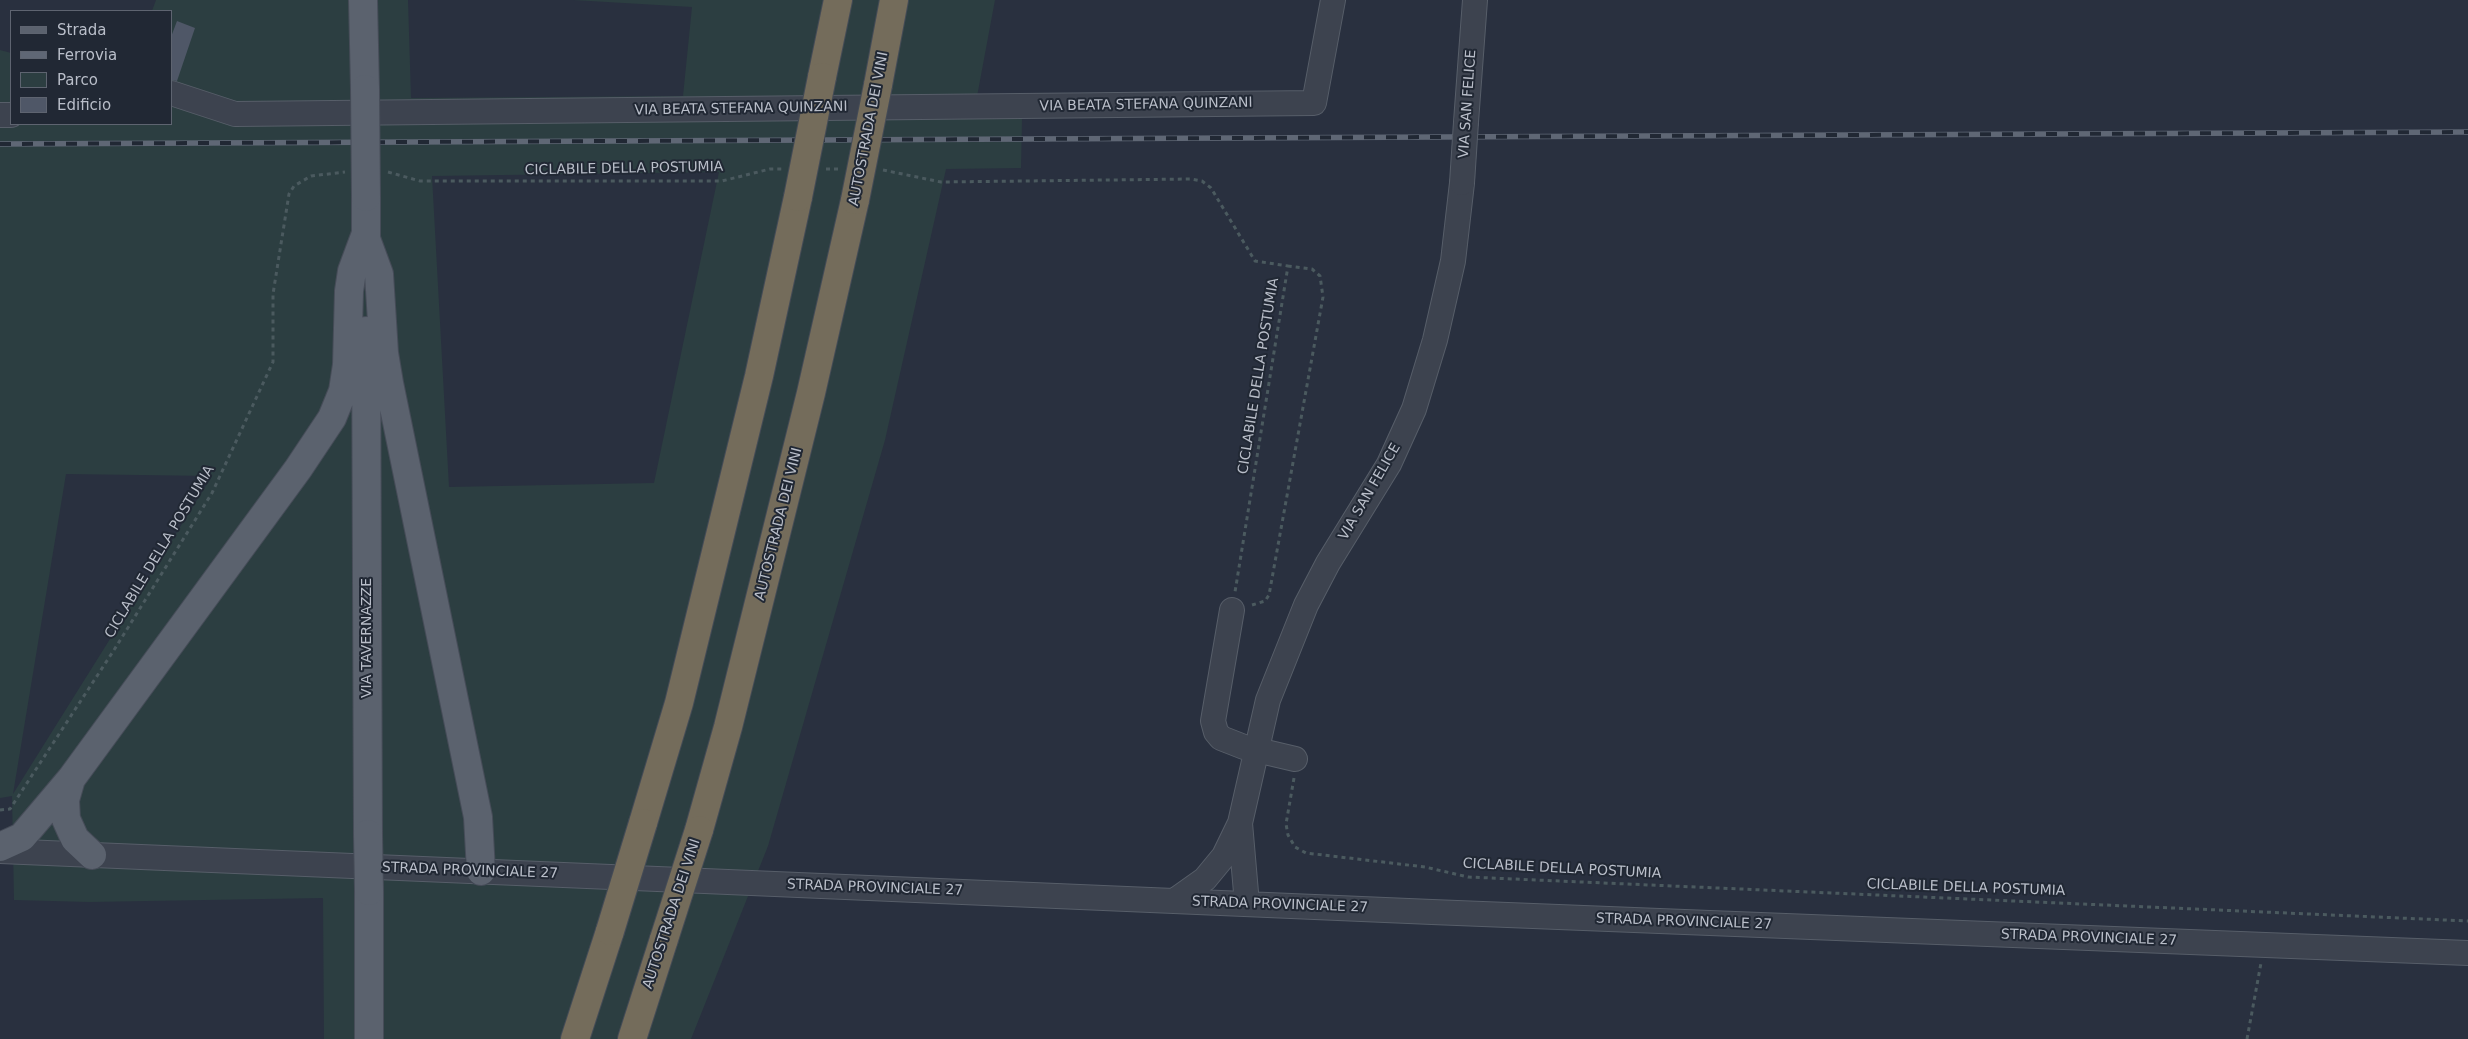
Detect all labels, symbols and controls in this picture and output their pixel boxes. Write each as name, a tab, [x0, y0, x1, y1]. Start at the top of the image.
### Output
legend	[10, 10, 172, 125]
text: Strada	[57, 21, 106, 39]
text: Ferrovia	[57, 46, 117, 64]
street label: VIA SAN FELICE	[1456, 49, 1480, 159]
street label: AUTOSTRADA DEI VINI	[846, 51, 892, 207]
text: Parco	[57, 71, 98, 89]
street label: VIA BEATA STEFANA QUINZANI	[1039, 95, 1253, 115]
text: Edificio	[57, 96, 111, 114]
street label: VIA BEATA STEFANA QUINZANI	[634, 99, 848, 119]
street label: CICLABILE DELLA POSTUMIA	[525, 159, 723, 179]
street label: CICLABILE DELLA POSTUMIA	[1235, 277, 1283, 475]
street label: VIA SAN FELICE	[1336, 441, 1404, 543]
street label: AUTOSTRADA DEI VINI	[752, 446, 806, 602]
street label: CICLABILE DELLA POSTUMIA	[102, 463, 218, 641]
street label: VIA TAVERNAZZE	[359, 578, 375, 698]
street label: AUTOSTRADA DEI VINI	[640, 837, 704, 991]
street label: CICLABILE DELLA POSTUMIA	[1462, 855, 1662, 883]
street label: STRADA PROVINCIALE 27	[382, 860, 558, 882]
street label: CICLABILE DELLA POSTUMIA	[1866, 876, 2066, 900]
street label: STRADA PROVINCIALE 27	[787, 877, 963, 899]
street label: STRADA PROVINCIALE 27	[1192, 894, 1368, 916]
street label: STRADA PROVINCIALE 27	[1596, 911, 1772, 933]
street label: STRADA PROVINCIALE 27	[2001, 927, 2177, 949]

